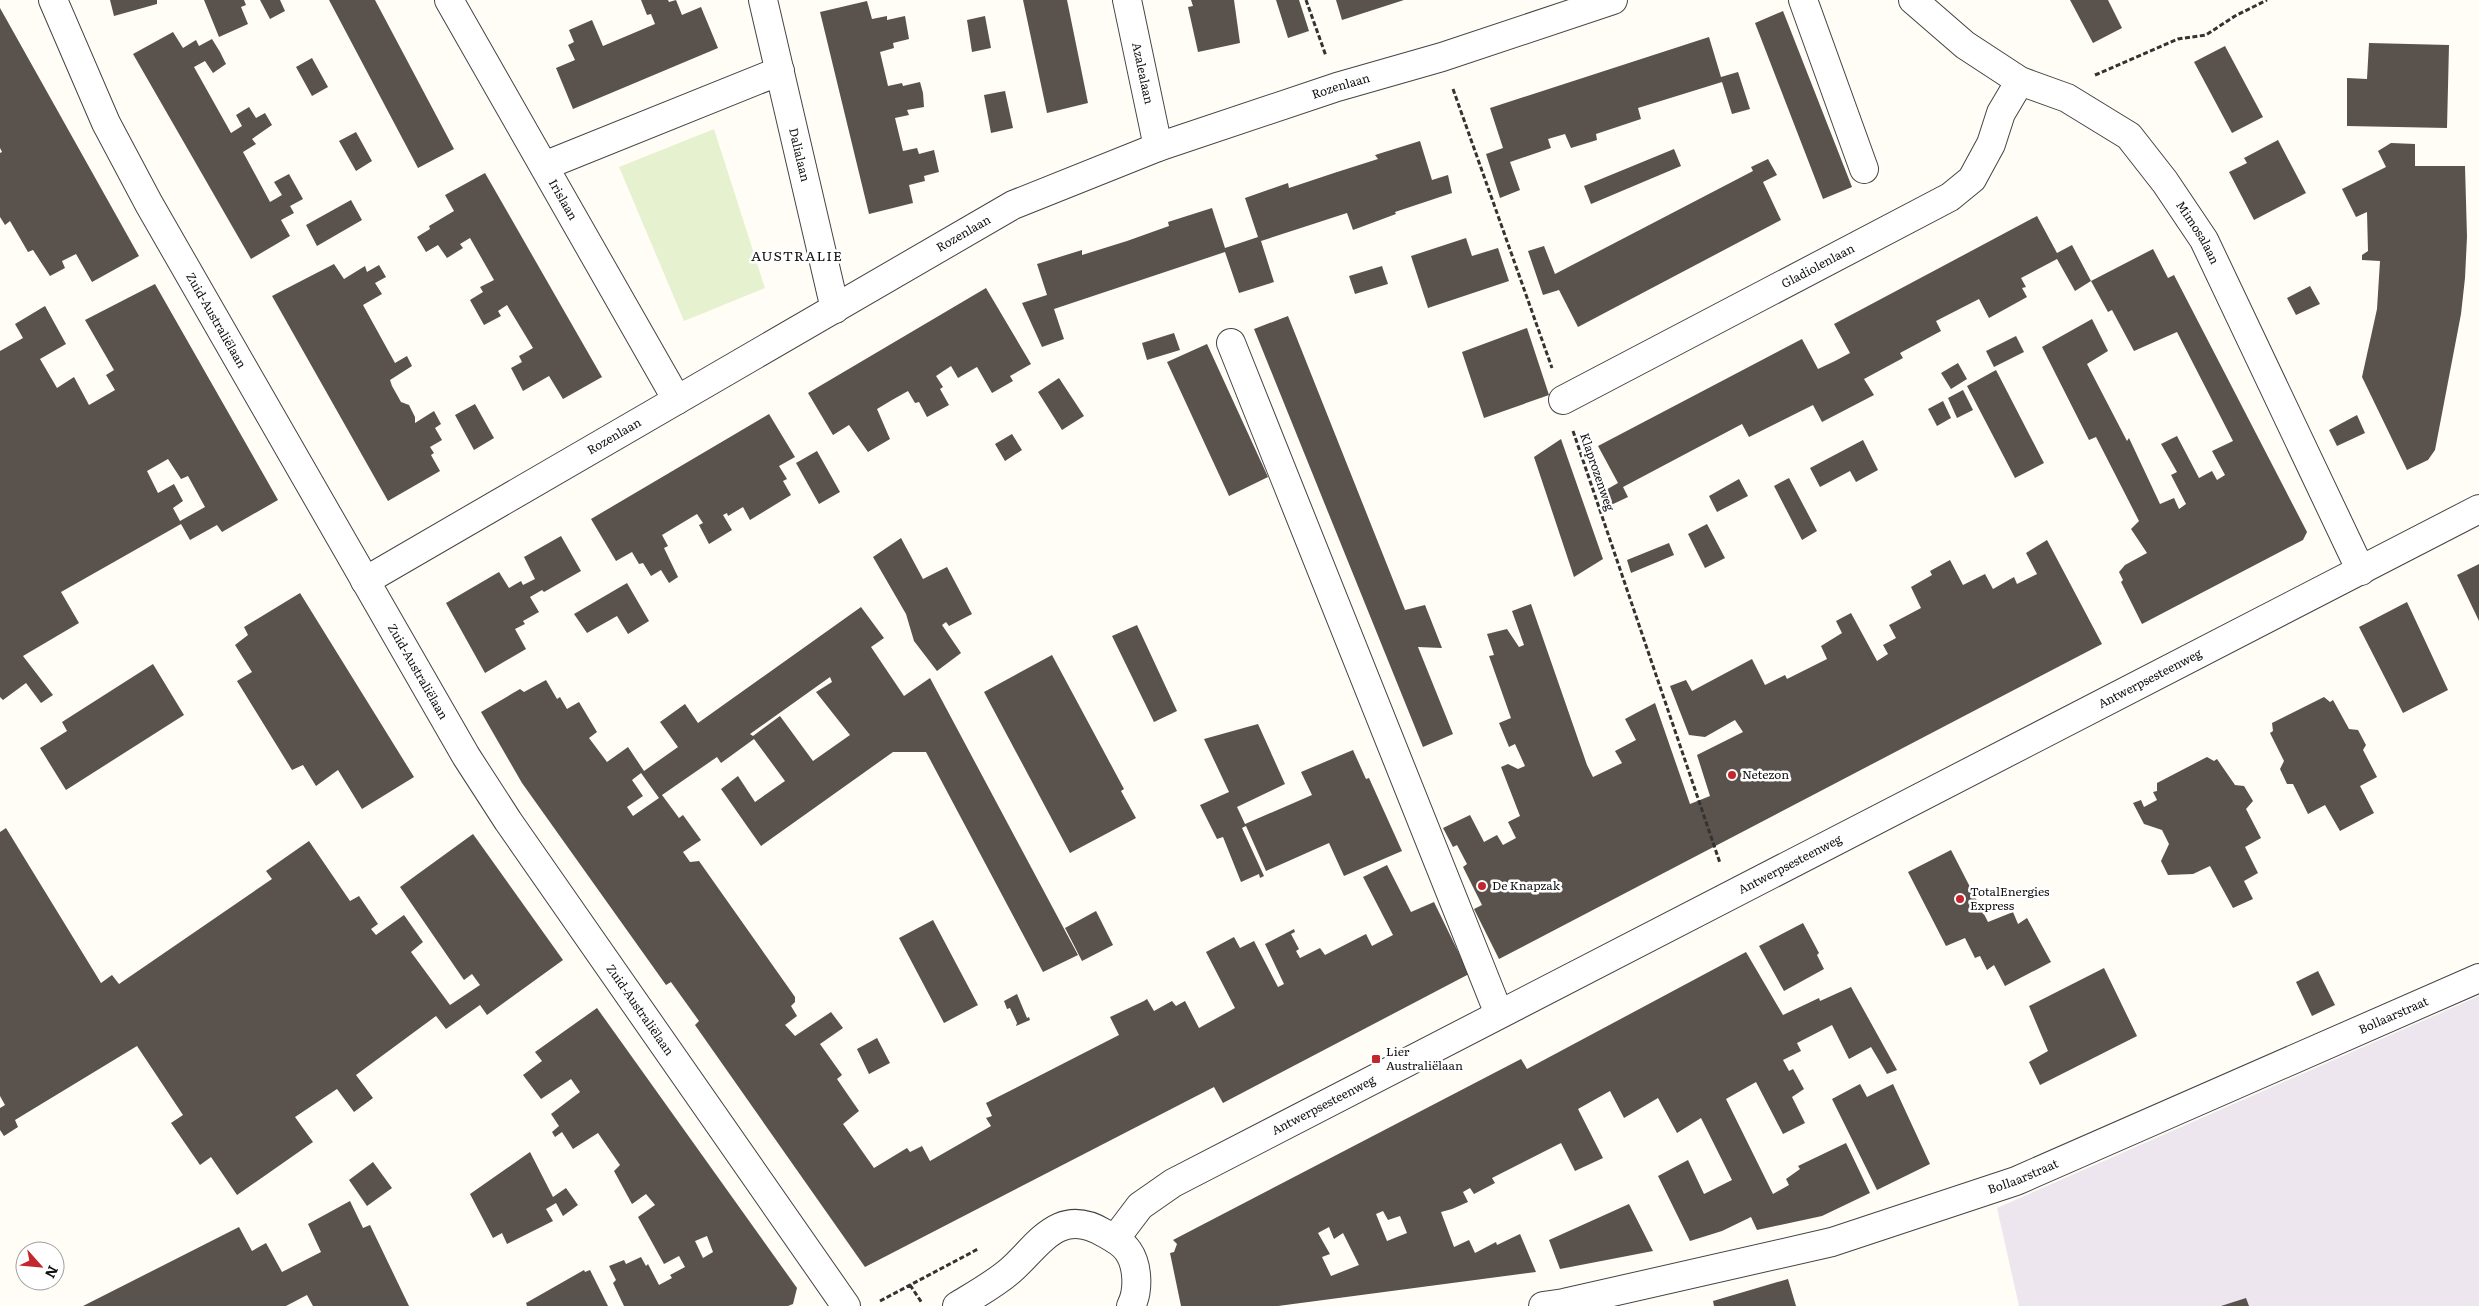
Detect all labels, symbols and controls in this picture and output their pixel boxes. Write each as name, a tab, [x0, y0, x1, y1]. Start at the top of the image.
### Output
street label: Azalealaan	[1128, 41, 1159, 106]
street label: Rozenlaan	[1309, 68, 1372, 103]
street label: Dalialaan	[785, 126, 815, 183]
street label: Irislaan	[545, 175, 583, 223]
street label: Mimosalaan	[2172, 197, 2224, 267]
street label: Rozenlaan	[933, 210, 994, 256]
street label: Gladiolenlaan	[1778, 239, 1857, 292]
district label: AUSTRALIE	[751, 245, 843, 265]
street label: Zuid-Australiëlaan	[182, 269, 251, 371]
street label: Rozenlaan	[583, 413, 644, 458]
street label: Klaprozenweg	[1576, 430, 1620, 514]
street label: Zuid-Australiëlaan	[384, 620, 453, 722]
street label: Antwerpsesteenweg	[2094, 644, 2205, 712]
place label: Netezon	[1742, 765, 1789, 783]
marker: Netezon	[1726, 769, 1738, 781]
street label: Antwerpsesteenweg	[1735, 829, 1845, 898]
place label: De Knapzak	[1492, 876, 1561, 894]
marker: De Knapzak	[1476, 880, 1488, 892]
place label: TotalEnergies Express	[1970, 882, 2050, 914]
marker: TotalEnergies Express	[1954, 893, 1966, 905]
street label: Zuid-Australiëlaan	[602, 960, 679, 1059]
street label: Bollaarstraat	[2355, 991, 2431, 1038]
place label: Lier Australiëlaan	[1386, 1042, 1463, 1074]
marker: Lier Australiëlaan	[1370, 1053, 1382, 1065]
street label: Antwerpsesteenweg	[1268, 1070, 1378, 1139]
street label: Bollaarstraat	[1985, 1154, 2061, 1198]
north arrow	[15, 1241, 65, 1291]
text: N	[41, 1263, 64, 1282]

